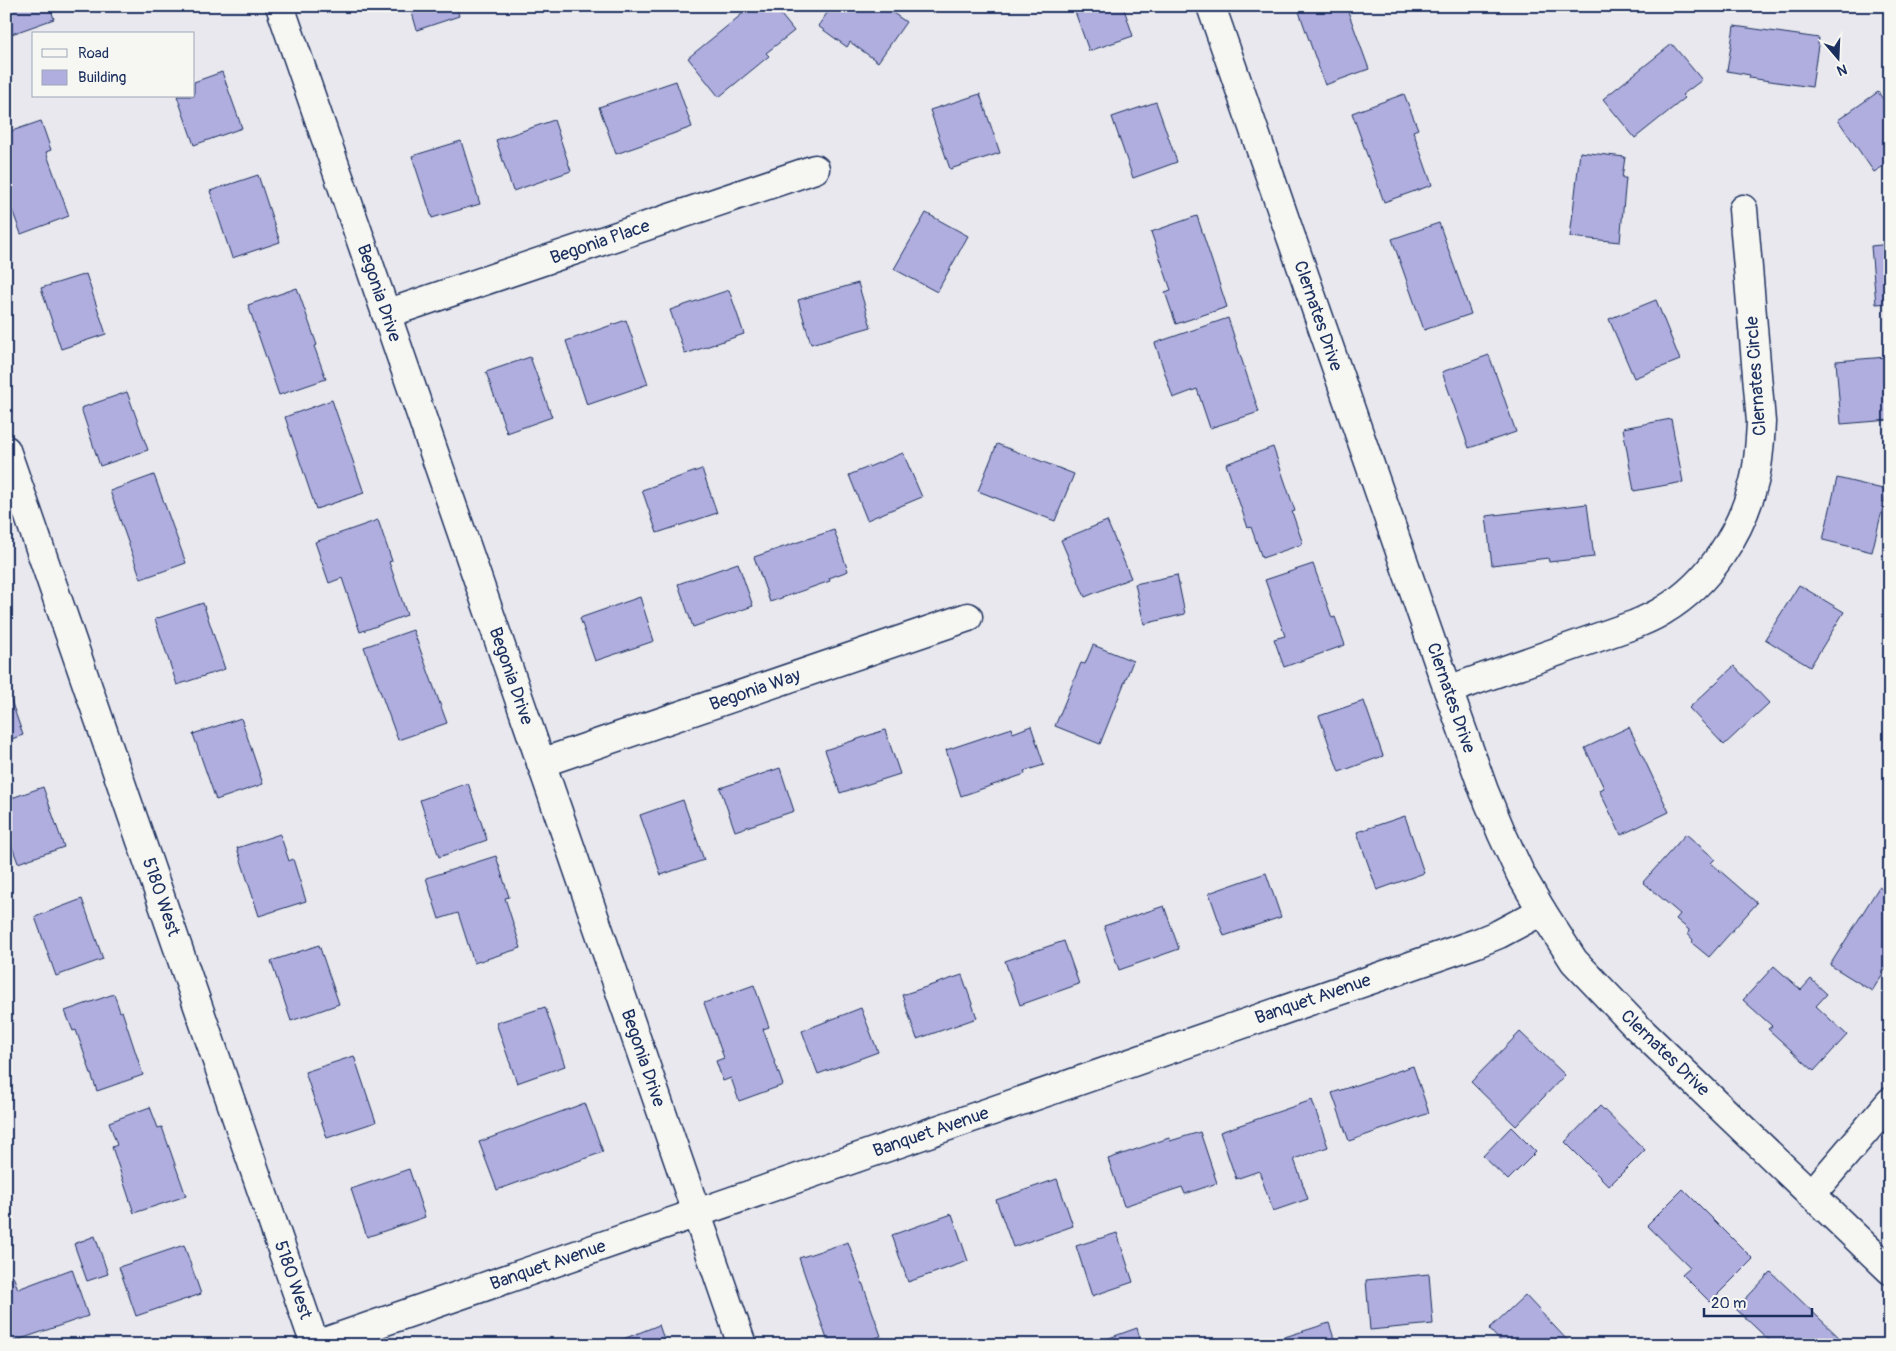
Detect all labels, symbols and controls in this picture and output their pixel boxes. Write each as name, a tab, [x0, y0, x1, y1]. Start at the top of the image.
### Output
legend	[32, 32, 195, 98]
north arrow	[1814, 32, 1864, 82]
text: Road	[78, 44, 109, 63]
text: N	[1835, 60, 1849, 79]
text: Building	[78, 68, 126, 87]
street label: Begonia Place	[547, 214, 653, 270]
street label: Begonia Drive	[352, 241, 406, 345]
street label: Clernates Drive	[1288, 258, 1348, 374]
street label: Clernates Circle	[1740, 315, 1772, 437]
street label: Begonia Drive	[484, 624, 538, 728]
street label: Clernates Drive	[1421, 640, 1481, 756]
street label: Begonia Way	[706, 664, 804, 716]
street label: 5180 West	[137, 855, 185, 940]
street label: Banquet Avenue	[1252, 968, 1374, 1030]
street label: Clernates Drive	[1616, 1005, 1715, 1101]
street label: Begonia Drive	[616, 1006, 670, 1110]
street label: Banquet Avenue	[870, 1101, 992, 1163]
street label: Banquet Avenue	[487, 1234, 609, 1296]
street label: 5180 West	[269, 1238, 317, 1323]
scale bar	[1704, 1286, 1811, 1318]
text: 20 m	[1711, 1294, 1746, 1313]

